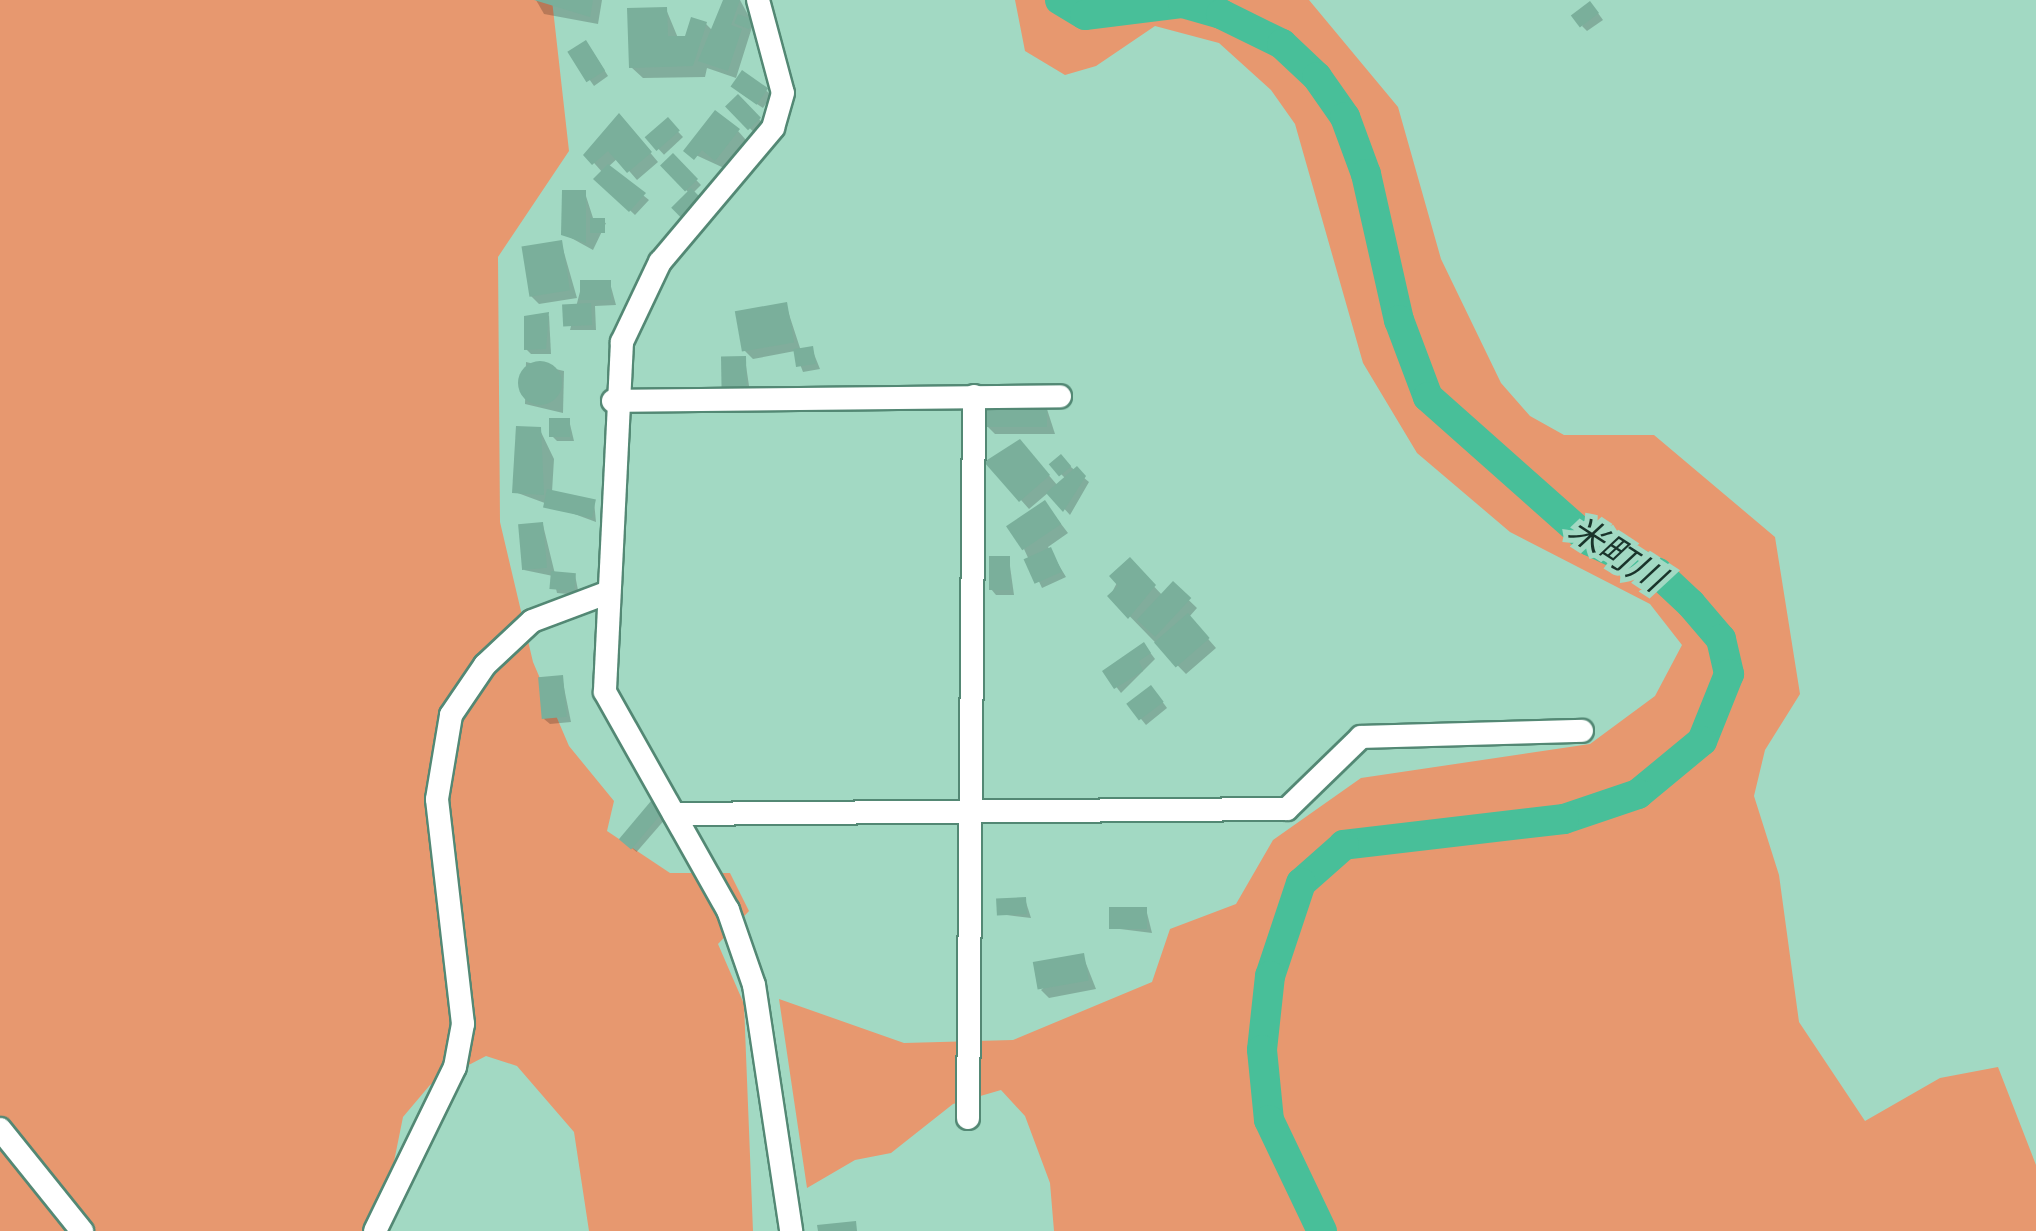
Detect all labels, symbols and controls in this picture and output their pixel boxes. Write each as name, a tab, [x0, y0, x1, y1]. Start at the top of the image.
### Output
water label: 米町川	[1563, 506, 1673, 598]

